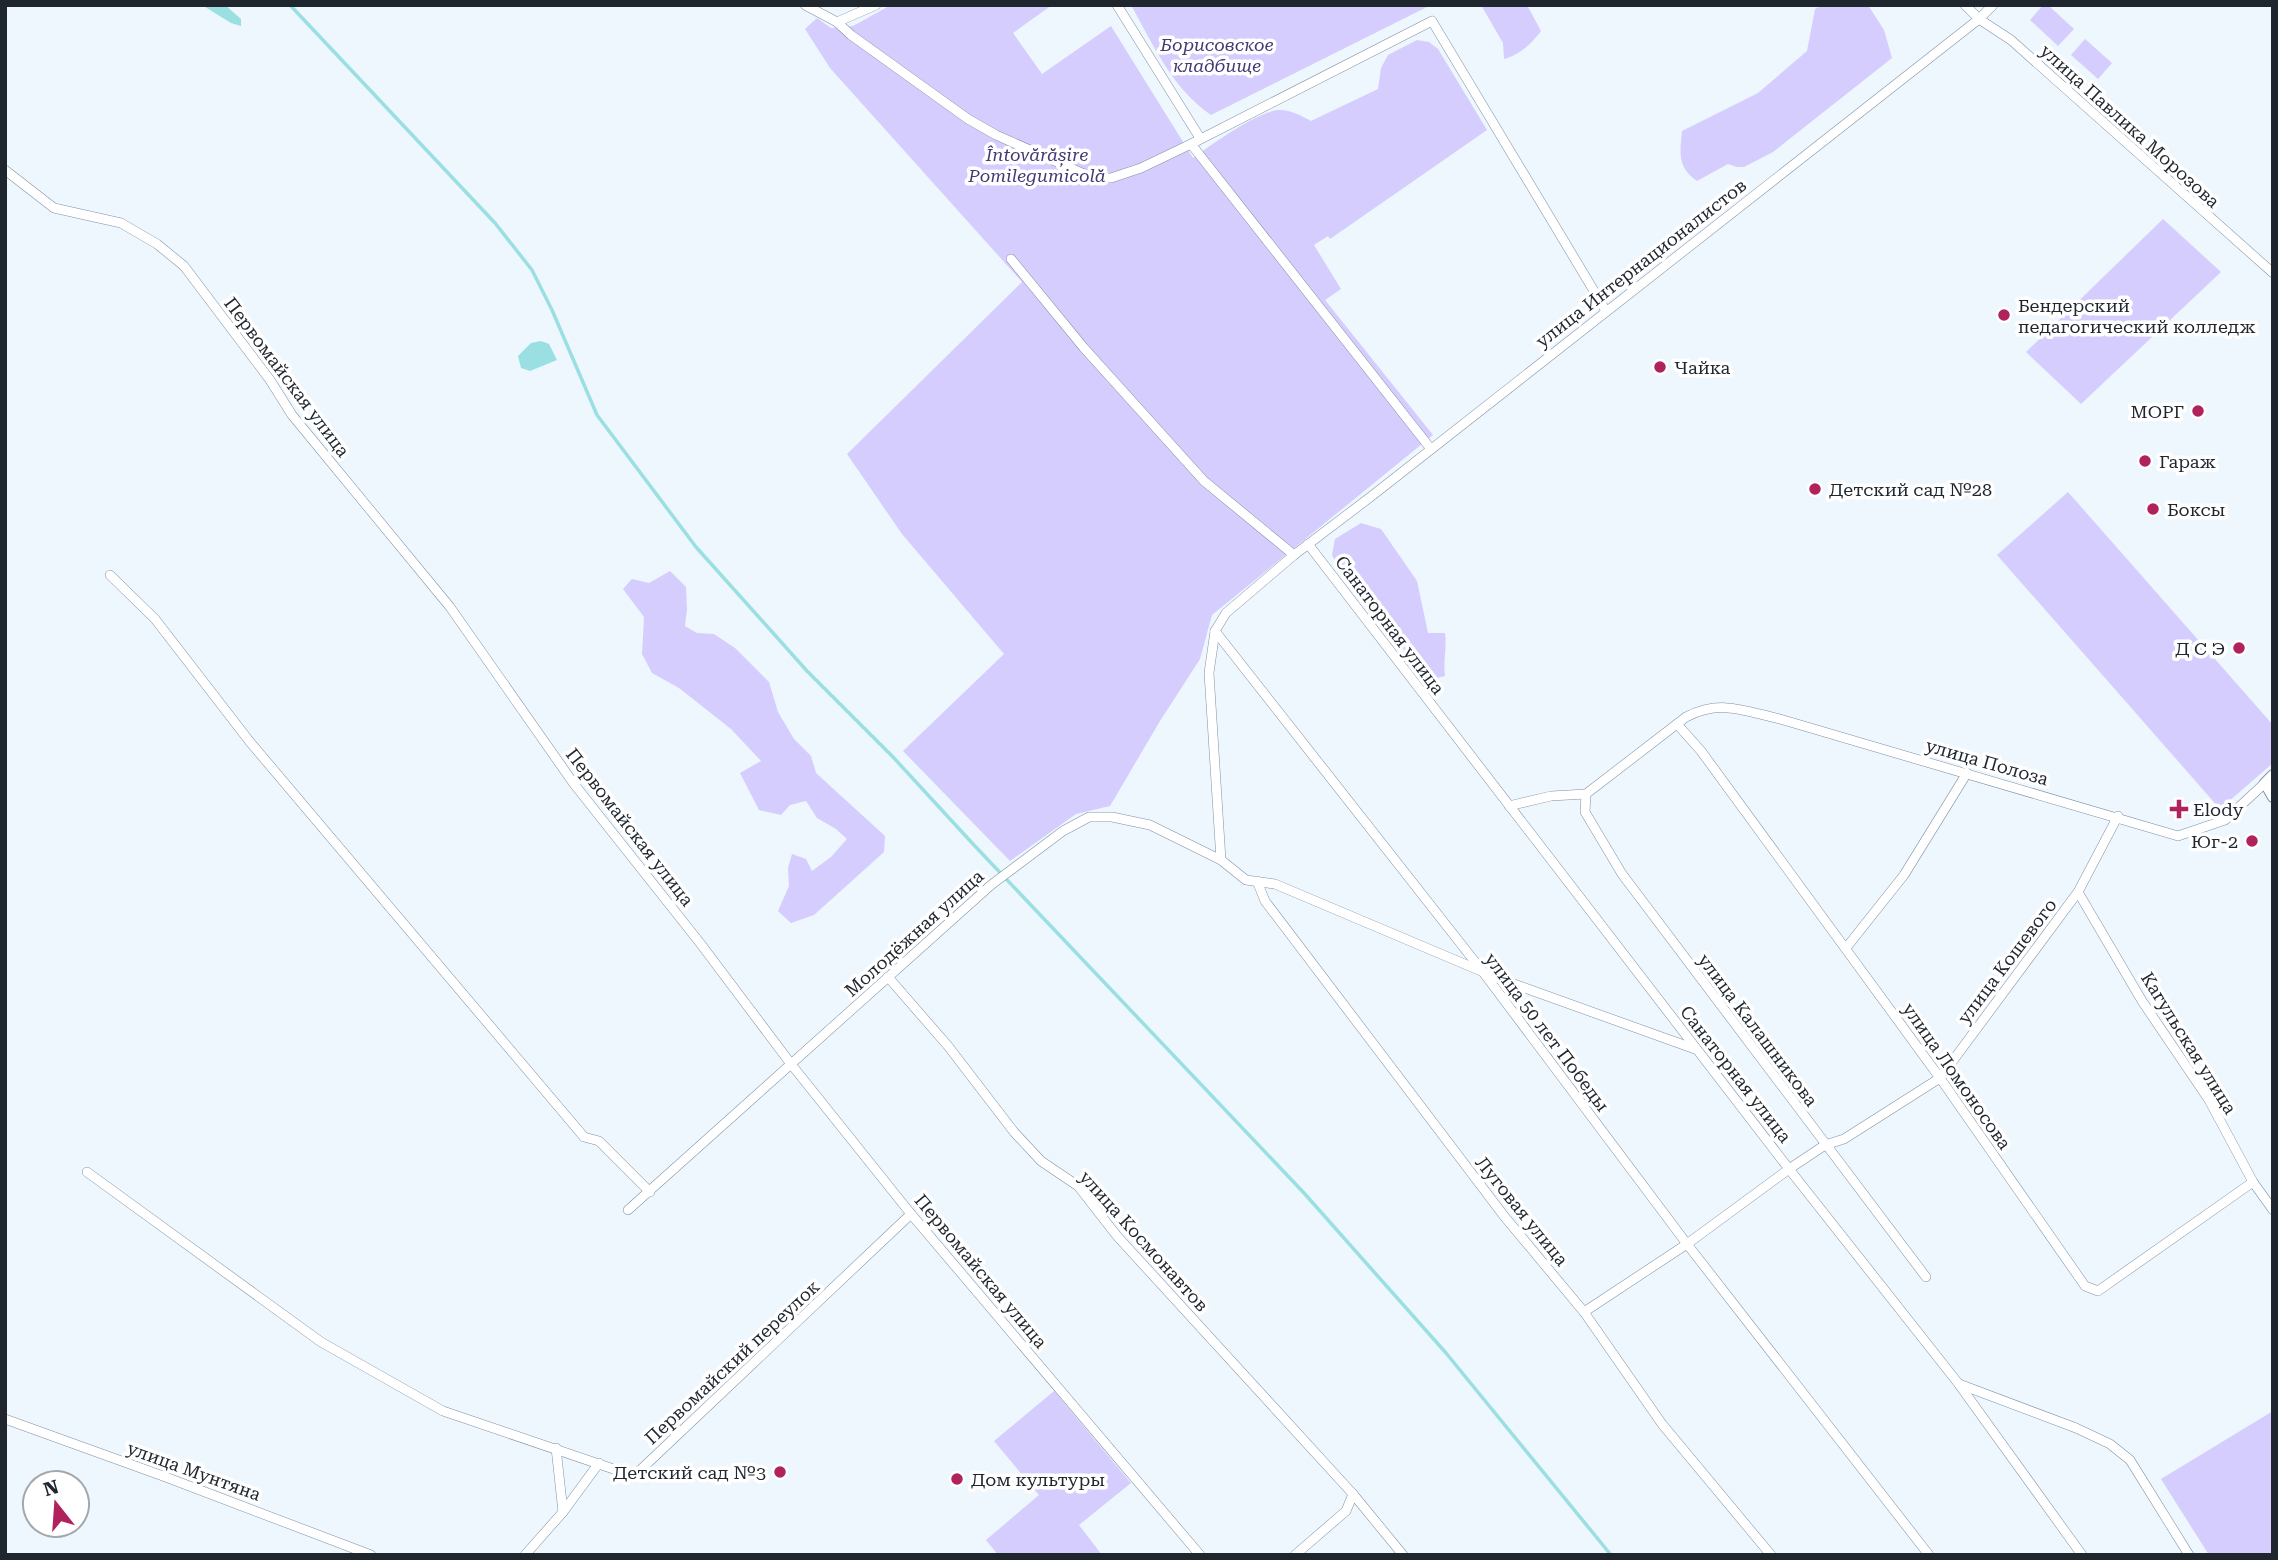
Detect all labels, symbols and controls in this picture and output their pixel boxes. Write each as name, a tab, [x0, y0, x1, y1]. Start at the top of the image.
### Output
park label: Борисовское кладбище	[1159, 34, 1274, 76]
street label: улица Павлика Морозова	[2036, 40, 2224, 212]
park label: Întovărășire Pomilegumicolă	[967, 144, 1106, 186]
street label: улица Интернационалистов	[1532, 174, 1750, 352]
street label: Первомайская улица	[220, 293, 354, 461]
place label: Бендерский педагогический колледж	[2018, 295, 2256, 337]
marker: Бендерский педагогический колледж	[1996, 307, 2012, 323]
place label: Чайка	[1674, 357, 1731, 378]
marker: Чайка	[1652, 359, 1668, 375]
place label: МОРГ	[2130, 401, 2184, 422]
marker: МОРГ	[2190, 403, 2206, 419]
place label: Гараж	[2159, 451, 2217, 472]
marker: Гараж	[2137, 453, 2153, 469]
place label: Детский сад №28	[1829, 479, 1992, 500]
marker: Детский сад №28	[1807, 481, 1823, 497]
place label: Боксы	[2167, 499, 2226, 520]
marker: Боксы	[2145, 501, 2161, 517]
street label: Санаторная улица	[1331, 552, 1449, 699]
place label: Д С Э	[2175, 638, 2225, 659]
marker: Д С Э	[2231, 640, 2247, 656]
street label: улица Полоза	[1923, 734, 2051, 790]
street label: Первомайская улица	[562, 744, 698, 910]
place label: Elody	[2193, 799, 2244, 820]
marker: Elody	[2171, 801, 2187, 817]
place label: Юг-2	[2191, 831, 2238, 852]
marker: Юг-2	[2244, 833, 2260, 849]
street label: Молодёжная улица	[840, 865, 988, 1001]
street label: улица Кошевого	[1953, 894, 2061, 1028]
street label: улица 50 лет Победы	[1481, 949, 1614, 1116]
street label: улица Калашникова	[1694, 950, 1822, 1111]
street label: Кагульская улица	[2137, 968, 2241, 1118]
street label: улица Ломоносова	[1898, 999, 2016, 1154]
street label: Санаторная улица	[1676, 1001, 1796, 1147]
street label: Луговая улица	[1472, 1152, 1573, 1270]
street label: улица Космонавтов	[1075, 1166, 1213, 1316]
street label: Первомайская улица	[910, 1190, 1052, 1352]
street label: Первомайский переулок	[640, 1276, 824, 1448]
street label: улица Мунтяна	[124, 1437, 264, 1505]
place label: Детский сад №3	[613, 1462, 766, 1483]
marker: Детский сад №3	[772, 1464, 788, 1480]
north arrow	[21, 1469, 91, 1539]
place label: Дом культуры	[971, 1469, 1105, 1490]
marker: Дом культуры	[949, 1471, 965, 1487]
text: N	[41, 1475, 62, 1501]

